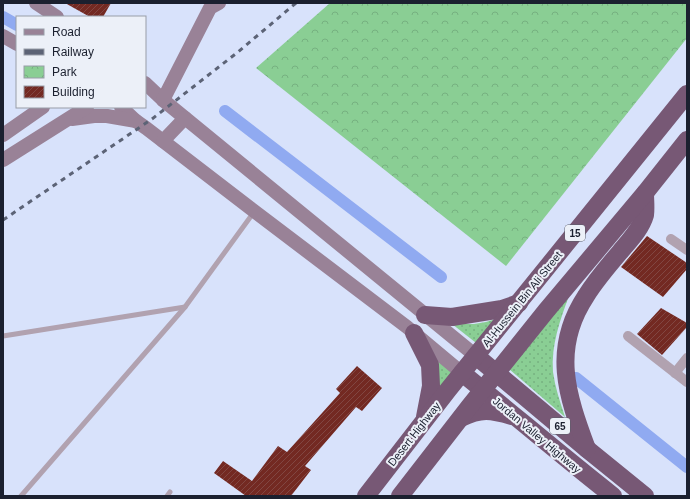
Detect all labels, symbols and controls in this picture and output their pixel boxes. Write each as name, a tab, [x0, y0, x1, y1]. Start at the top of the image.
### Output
legend	[16, 16, 146, 108]
text: Road	[52, 25, 81, 39]
text: Railway	[52, 45, 94, 59]
text: Park	[52, 65, 78, 79]
text: Building	[52, 85, 95, 99]
road number: 15	[565, 225, 585, 241]
street label: Al-Hussein Bin Ali Street	[480, 249, 564, 349]
street label: Jordan Valley Highway	[491, 395, 584, 476]
street label: Desert Highway	[385, 399, 443, 468]
road number: 65	[550, 418, 570, 434]

